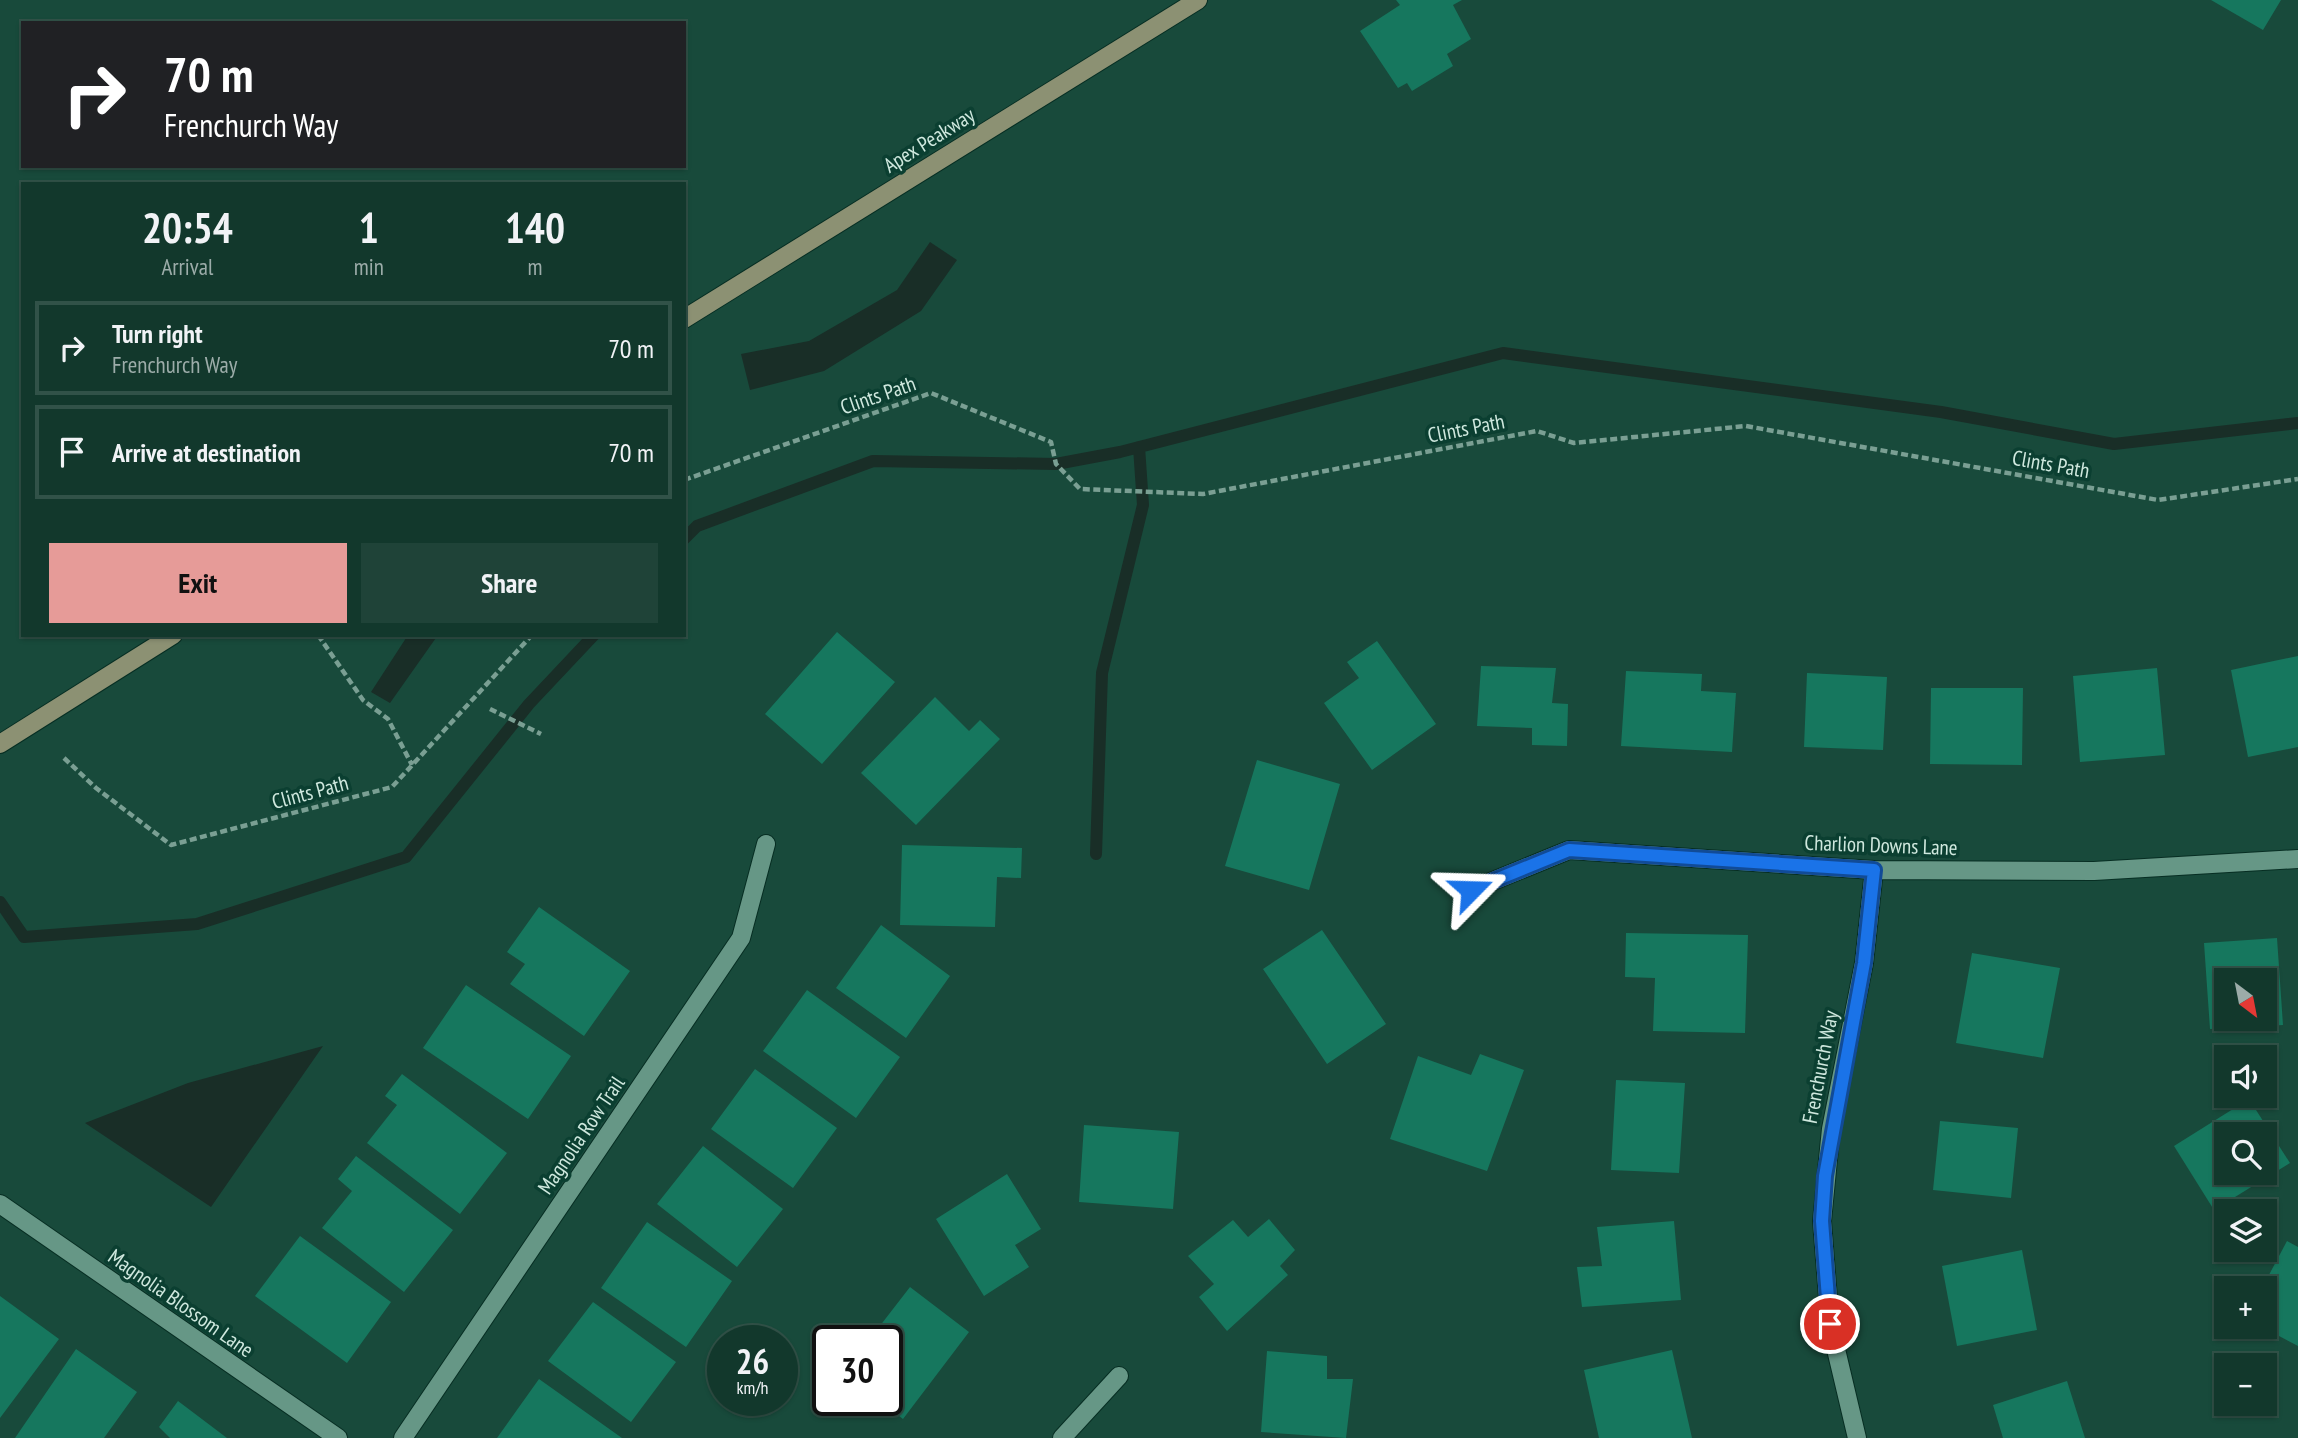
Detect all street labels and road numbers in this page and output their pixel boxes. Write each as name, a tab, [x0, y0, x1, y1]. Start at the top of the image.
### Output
street label: Apex Peakway	[878, 101, 980, 179]
street label: Clints Path	[837, 370, 919, 420]
street label: Clints Path	[1425, 407, 1507, 449]
street label: Clints Path	[2010, 444, 2092, 484]
street label: Clints Path	[269, 769, 351, 815]
street label: Charlion Downs Lane	[1804, 829, 1958, 861]
street label: Frenchurch Way	[1796, 1008, 1844, 1126]
street label: Magnolia Row Trail	[532, 1071, 630, 1199]
street label: Magnolia Blossom Lane	[103, 1243, 259, 1363]

